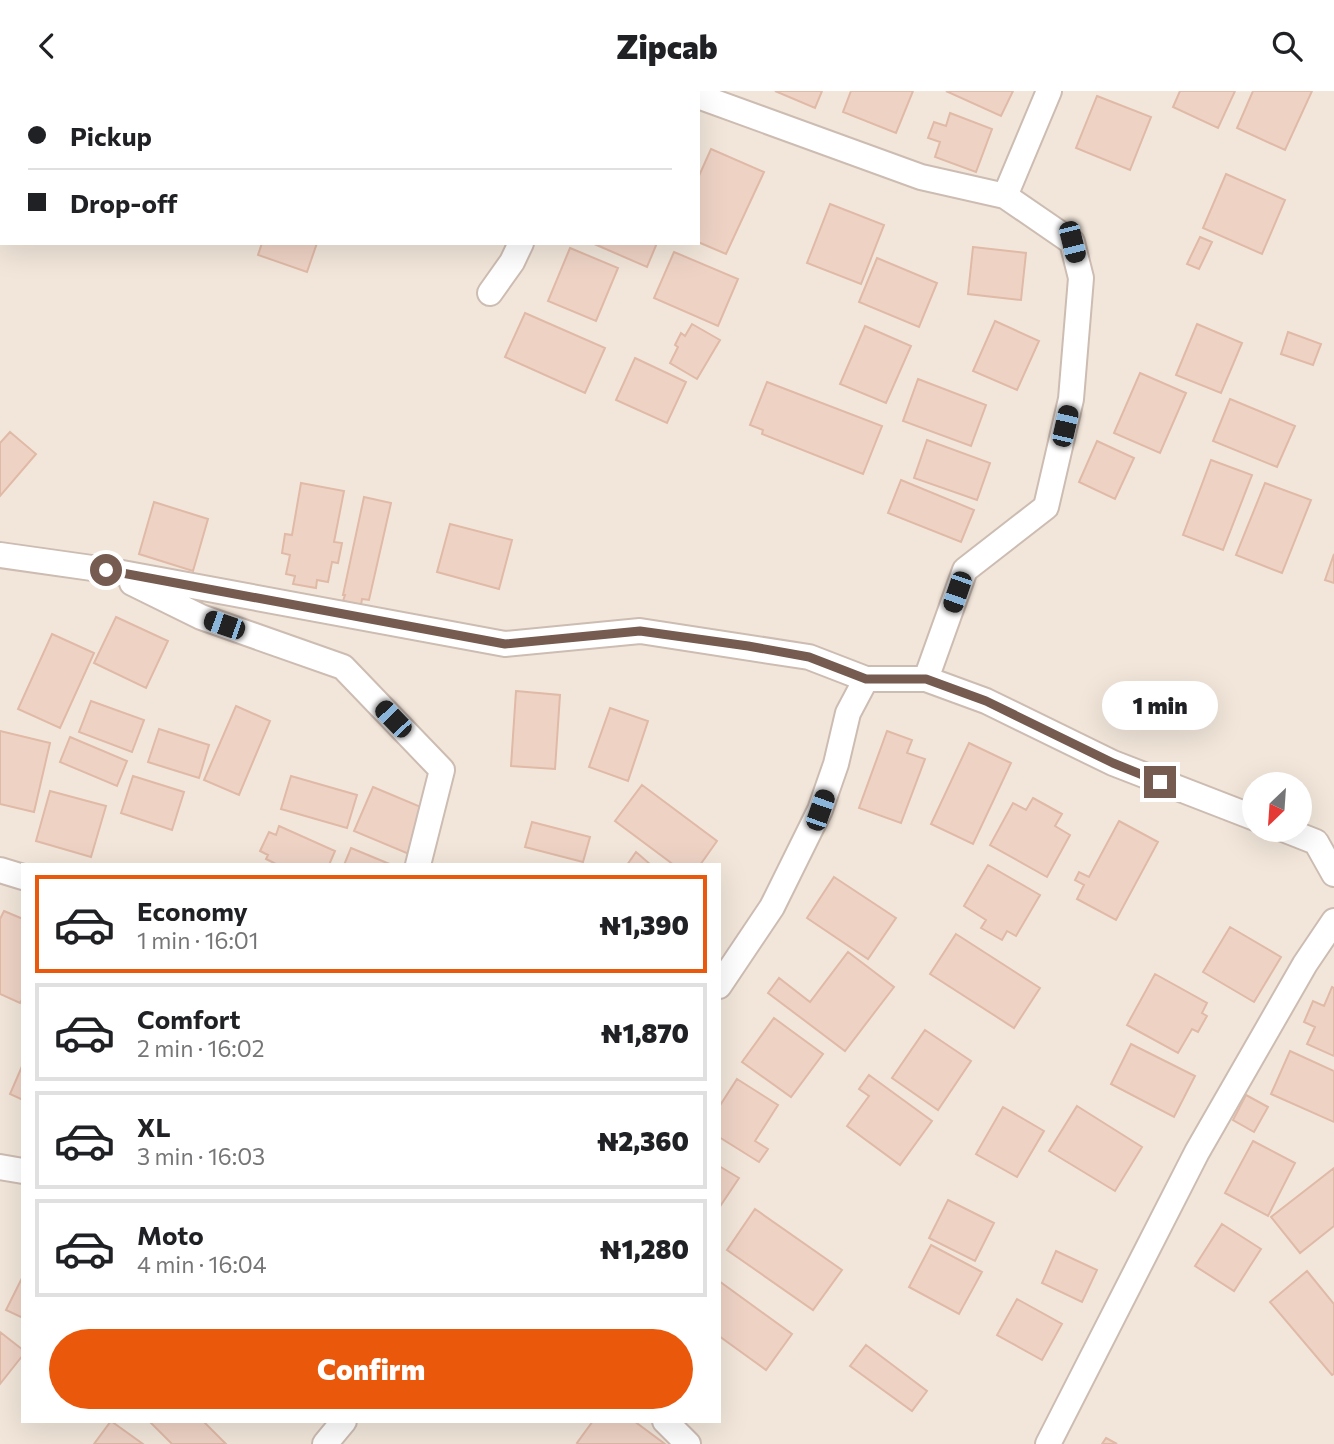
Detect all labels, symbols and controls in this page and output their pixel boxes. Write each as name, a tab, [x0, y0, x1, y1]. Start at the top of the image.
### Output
text: Zipcab	[616, 26, 718, 66]
icon: back	[28, 27, 66, 65]
icon: search	[1268, 27, 1306, 65]
text: Pickup	[70, 120, 152, 151]
text: Drop-off	[70, 187, 177, 218]
car	[1057, 219, 1088, 265]
car	[1051, 403, 1080, 449]
route start	[90, 554, 122, 586]
car	[941, 569, 974, 615]
car	[201, 608, 248, 642]
callout: 1 min	[1102, 681, 1218, 729]
text: 1 min	[1132, 691, 1188, 719]
car	[371, 697, 416, 741]
route end	[1144, 766, 1176, 798]
north arrow	[1242, 772, 1312, 842]
map controls	[1242, 772, 1312, 842]
car	[804, 787, 837, 833]
icon: car	[53, 893, 116, 956]
text: Economy	[137, 895, 248, 926]
text: ₦1,390	[599, 909, 689, 940]
text: 1 min · 16:01	[137, 926, 259, 954]
icon: car	[53, 1001, 116, 1064]
text: Comfort	[137, 1003, 240, 1034]
text: ₦1,870	[601, 1017, 689, 1048]
text: 2 min · 16:02	[137, 1034, 264, 1062]
icon: car	[53, 1109, 116, 1172]
text: XL	[137, 1111, 171, 1142]
text: ₦2,360	[597, 1125, 689, 1156]
text: 3 min · 16:03	[137, 1142, 265, 1170]
icon: car	[53, 1217, 116, 1280]
text: Moto	[137, 1219, 204, 1250]
text: ₦1,280	[600, 1233, 689, 1264]
text: 4 min · 16:04	[137, 1250, 267, 1278]
button: Confirm	[49, 1329, 693, 1409]

